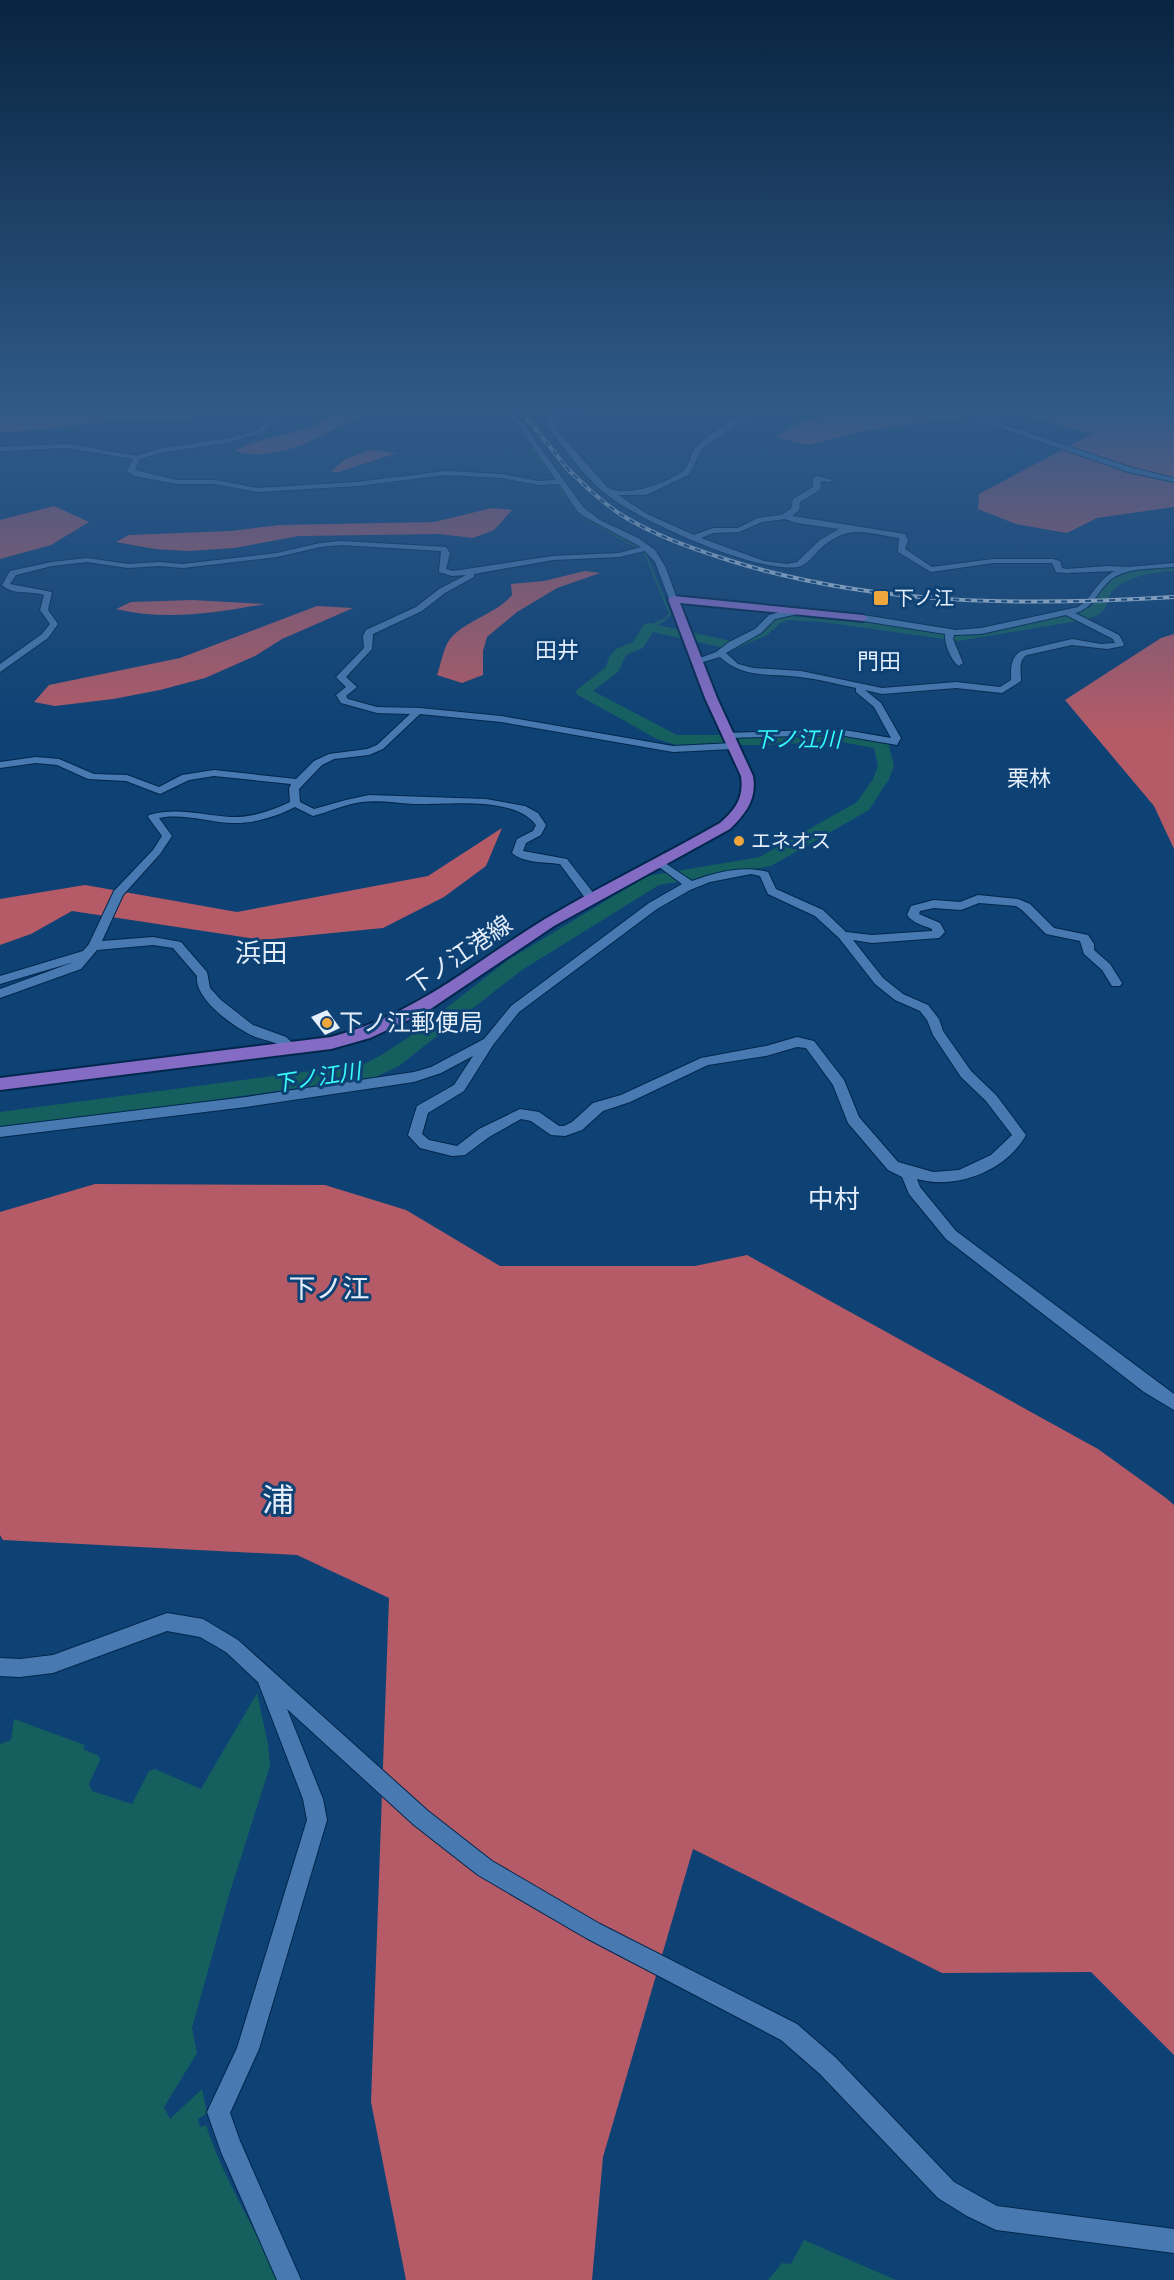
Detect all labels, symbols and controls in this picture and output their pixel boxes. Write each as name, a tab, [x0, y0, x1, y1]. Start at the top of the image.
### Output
place label: 下ノ江	[894, 584, 954, 614]
marker: 下ノ江	[872, 589, 890, 607]
district label: 田井	[535, 635, 579, 668]
district label: 門田	[857, 646, 901, 679]
water label: 下ノ江川	[753, 724, 843, 757]
district label: 栗林	[1007, 763, 1051, 796]
place label: エネオス	[751, 827, 831, 857]
marker: エネオス	[732, 834, 746, 848]
street label: 下ノ江港線	[401, 907, 520, 1004]
district label: 浜田	[235, 934, 287, 974]
place label: 下ノ江郵便局	[339, 1006, 483, 1042]
marker: 下ノ江郵便局	[320, 1016, 334, 1030]
water label: 下ノ江川	[271, 1055, 365, 1102]
district label: 中村	[808, 1180, 860, 1220]
district label: 下ノ江	[289, 1269, 370, 1311]
district label: 浦	[262, 1477, 294, 1526]

